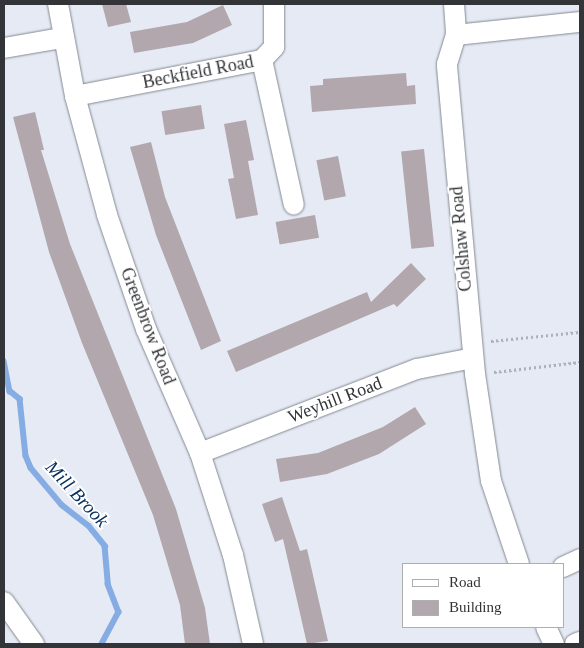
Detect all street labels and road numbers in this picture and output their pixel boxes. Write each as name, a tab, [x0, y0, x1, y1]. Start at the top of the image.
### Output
street label: Beckfield Road	[141, 51, 255, 93]
street label: Colshaw Road	[446, 186, 476, 292]
street label: Greenbrow Road	[116, 264, 180, 388]
street label: Weyhill Road	[285, 372, 385, 428]

